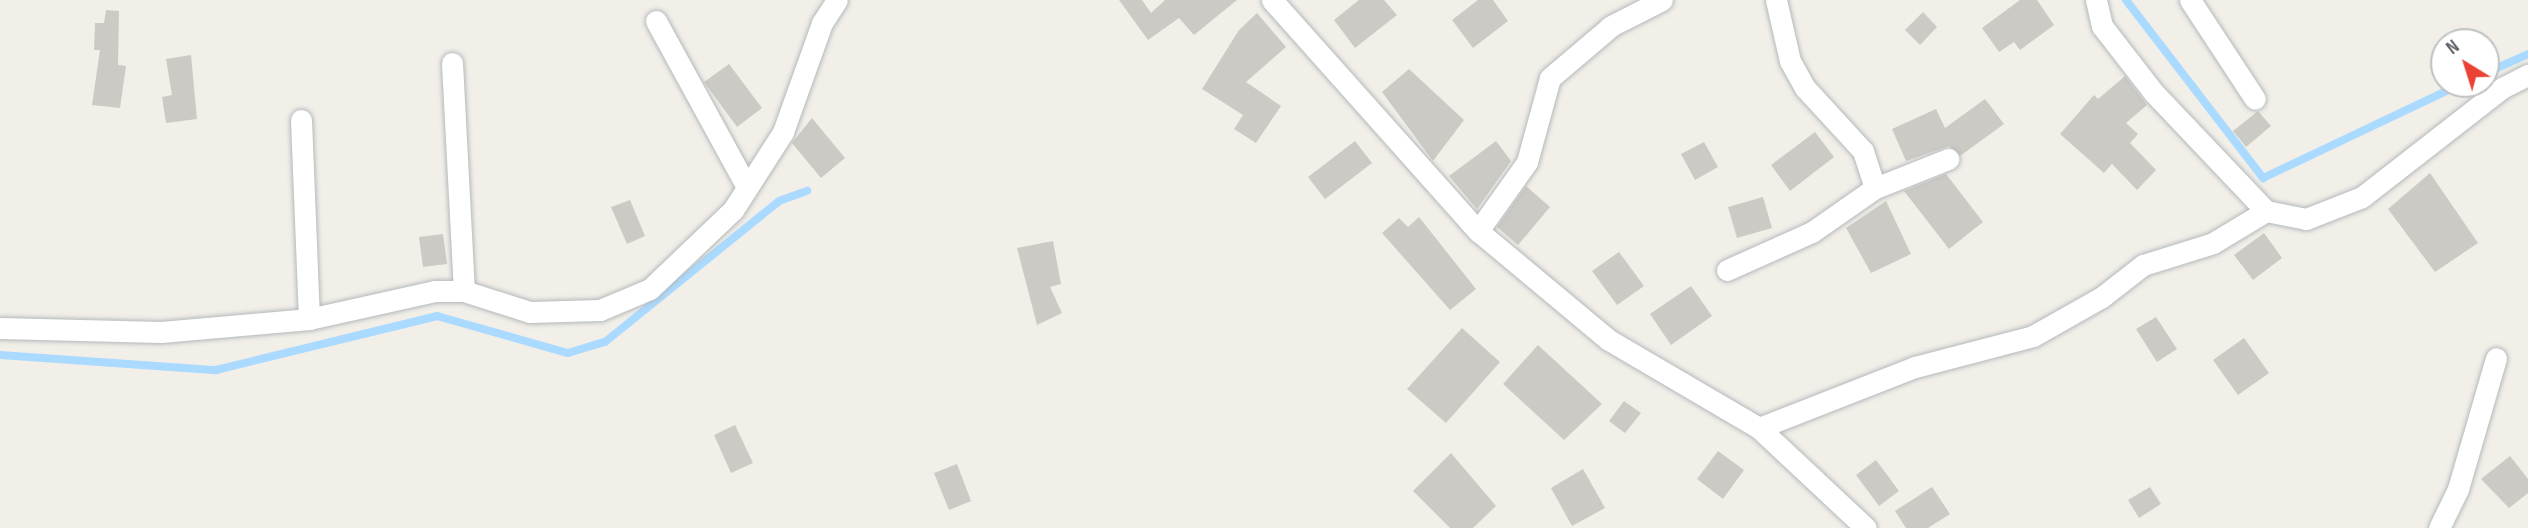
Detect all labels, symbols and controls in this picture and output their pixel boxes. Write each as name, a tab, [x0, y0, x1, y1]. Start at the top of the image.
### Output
north arrow	[2430, 28, 2500, 98]
text: N	[2442, 35, 2464, 60]

